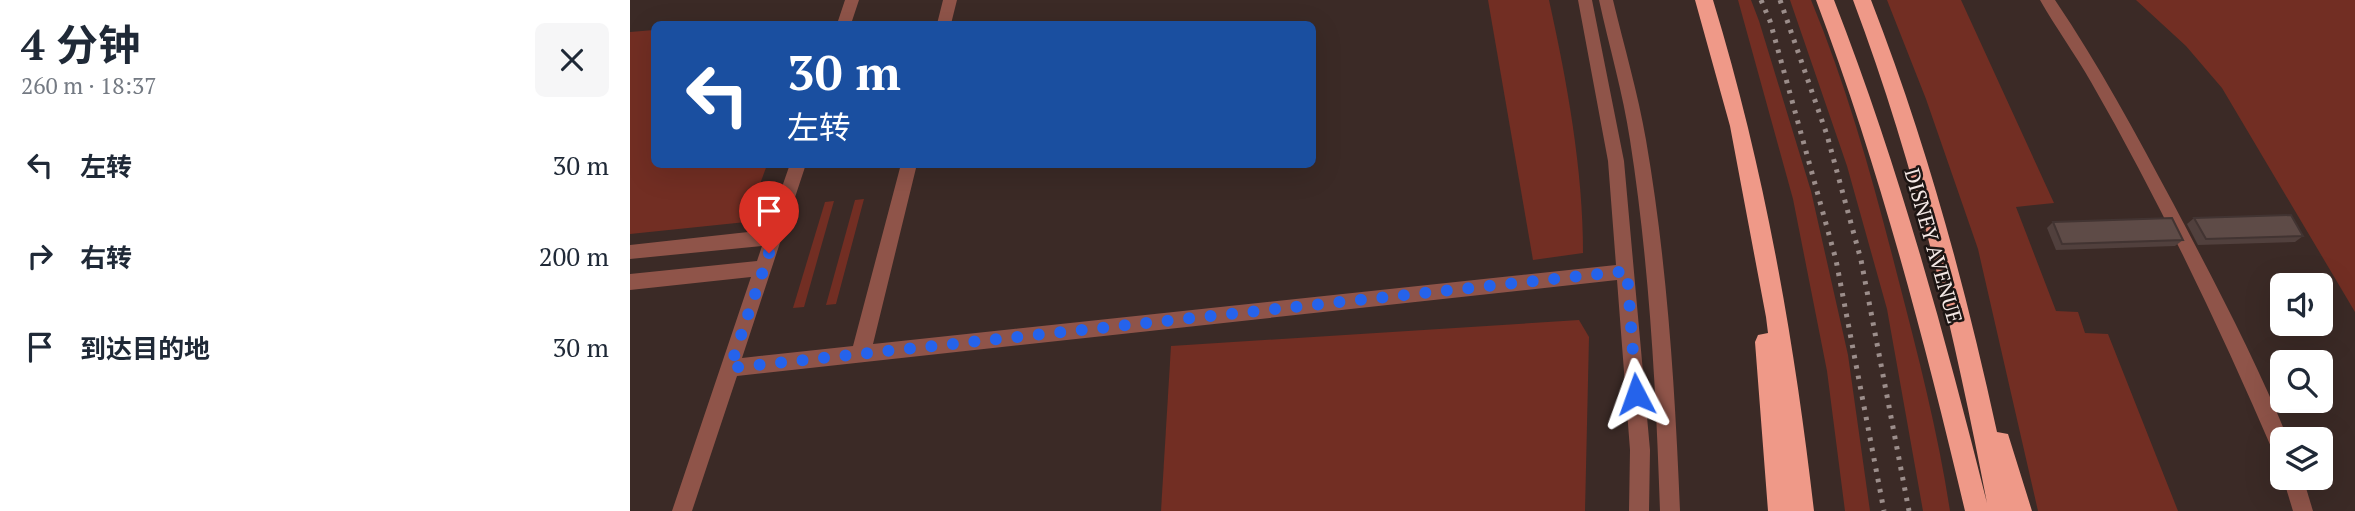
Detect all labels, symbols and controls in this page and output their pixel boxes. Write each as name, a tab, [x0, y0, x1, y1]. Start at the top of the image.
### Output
text: 4 分钟	[21, 16, 140, 72]
button: close	[535, 23, 609, 97]
text: 30 m	[787, 39, 901, 104]
icon: left	[672, 49, 763, 140]
text: 260 m · 18:37	[21, 70, 156, 101]
text: 左转	[787, 106, 851, 148]
icon: left	[21, 146, 59, 184]
text: 30 m	[553, 148, 609, 182]
text: 左转	[80, 149, 132, 183]
street label: DISNEY AVENUE	[1898, 165, 1969, 326]
pin	[739, 181, 799, 253]
icon: arrive	[750, 192, 788, 230]
icon: right	[21, 237, 59, 275]
text: 200 m	[539, 239, 609, 273]
text: 右转	[80, 240, 132, 274]
map controls	[2270, 273, 2333, 490]
button: sound	[2270, 273, 2333, 336]
icon: arrive	[21, 328, 59, 366]
text: 30 m	[553, 330, 609, 364]
text: 到达目的地	[80, 331, 210, 365]
button: search	[2270, 350, 2333, 413]
position arrow	[1599, 357, 1673, 431]
button: layers	[2270, 427, 2333, 490]

